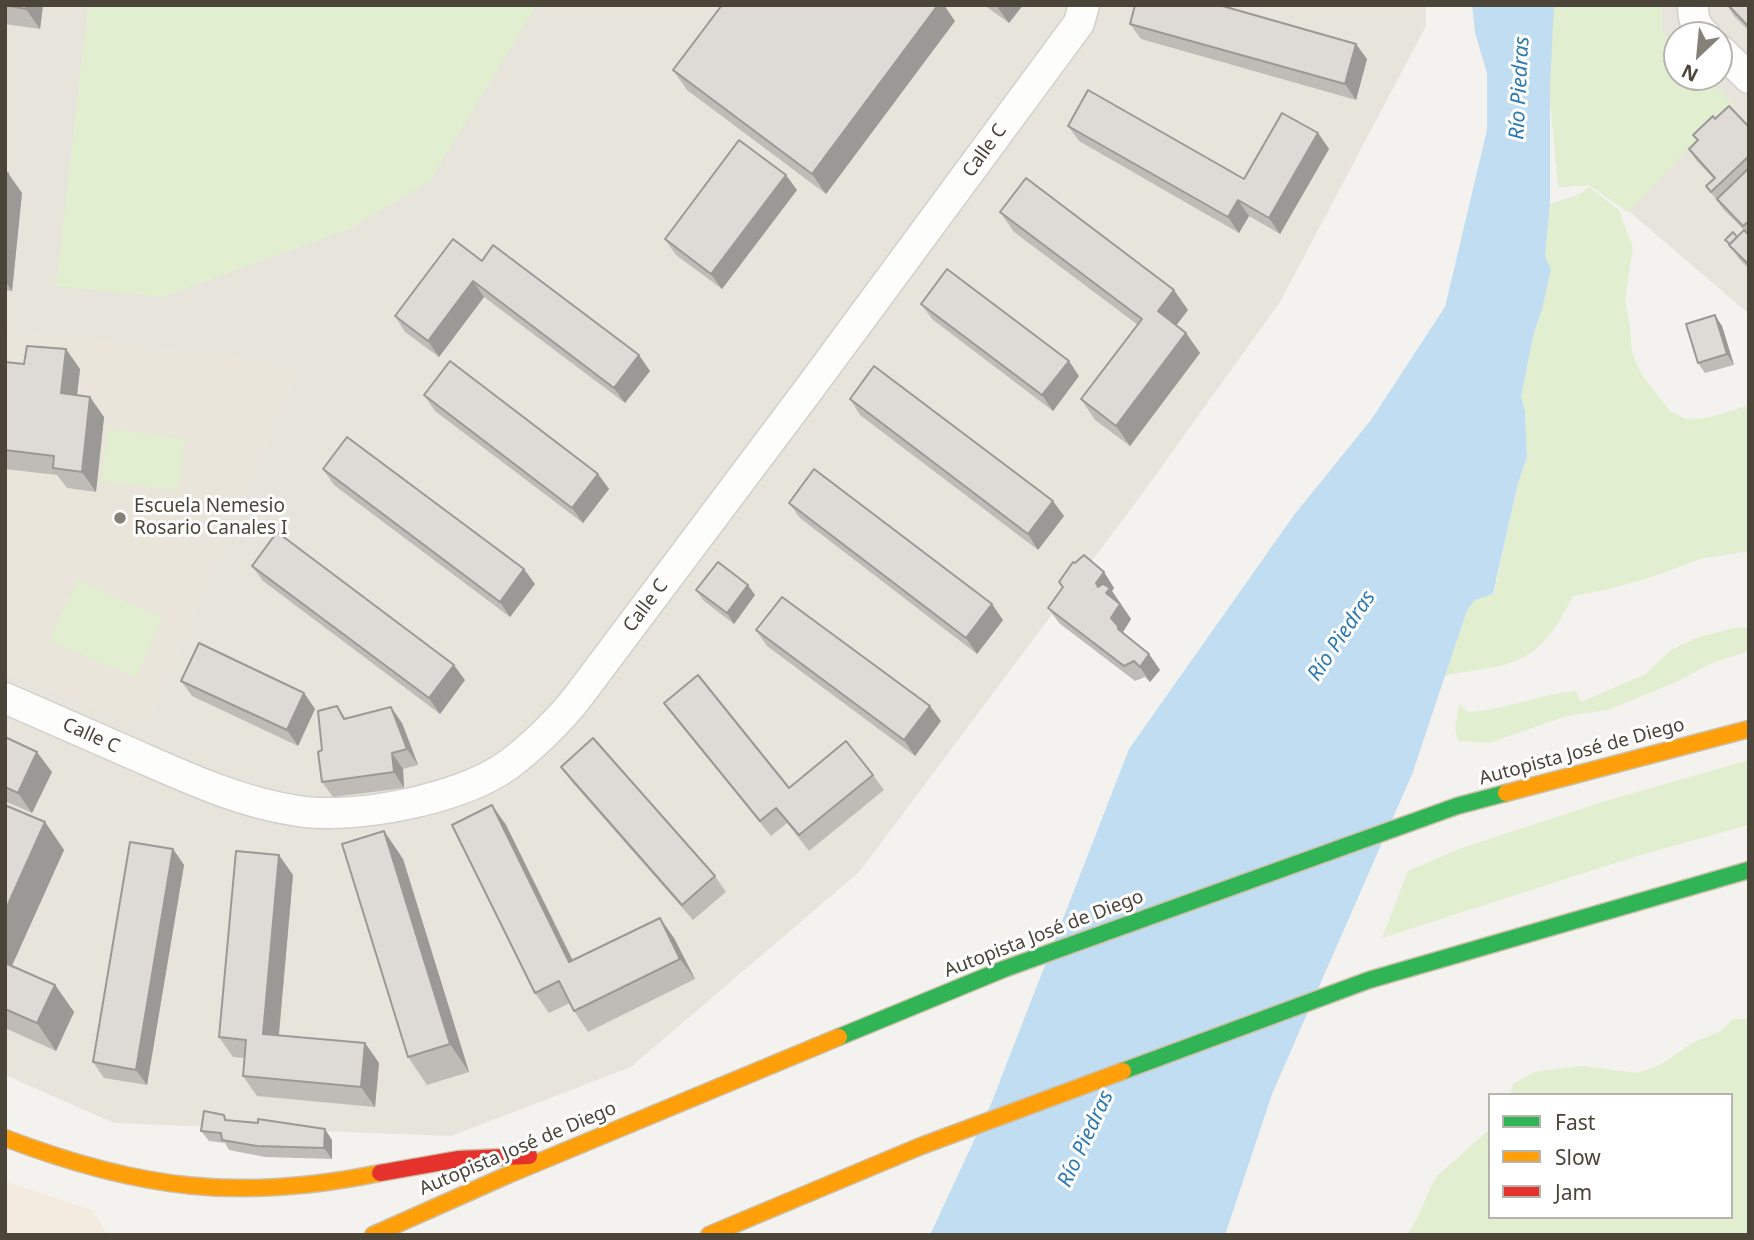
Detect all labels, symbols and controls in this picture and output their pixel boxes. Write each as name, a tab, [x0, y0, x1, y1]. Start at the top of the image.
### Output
north arrow	[1663, 21, 1733, 91]
water label: Río Piedras	[1505, 36, 1535, 140]
text: N	[1677, 58, 1702, 88]
street label: Calle C	[958, 120, 1012, 182]
place label: Escuela Nemesio Rosario Canales I	[134, 496, 287, 540]
marker: Escuela Nemesio Rosario Canales I	[112, 510, 128, 526]
street label: Calle C	[619, 575, 673, 637]
water label: Río Piedras	[1303, 586, 1381, 686]
street label: Calle C	[59, 713, 123, 759]
street label: Autopista José de Diego	[1477, 714, 1687, 790]
street label: Autopista José de Diego	[941, 885, 1147, 983]
water label: Río Piedras	[1053, 1087, 1119, 1191]
legend	[1488, 1093, 1733, 1219]
street label: Autopista José de Diego	[416, 1097, 620, 1201]
text: Fast	[1555, 1108, 1595, 1136]
text: Slow	[1555, 1143, 1601, 1171]
text: Jam	[1555, 1178, 1592, 1206]

